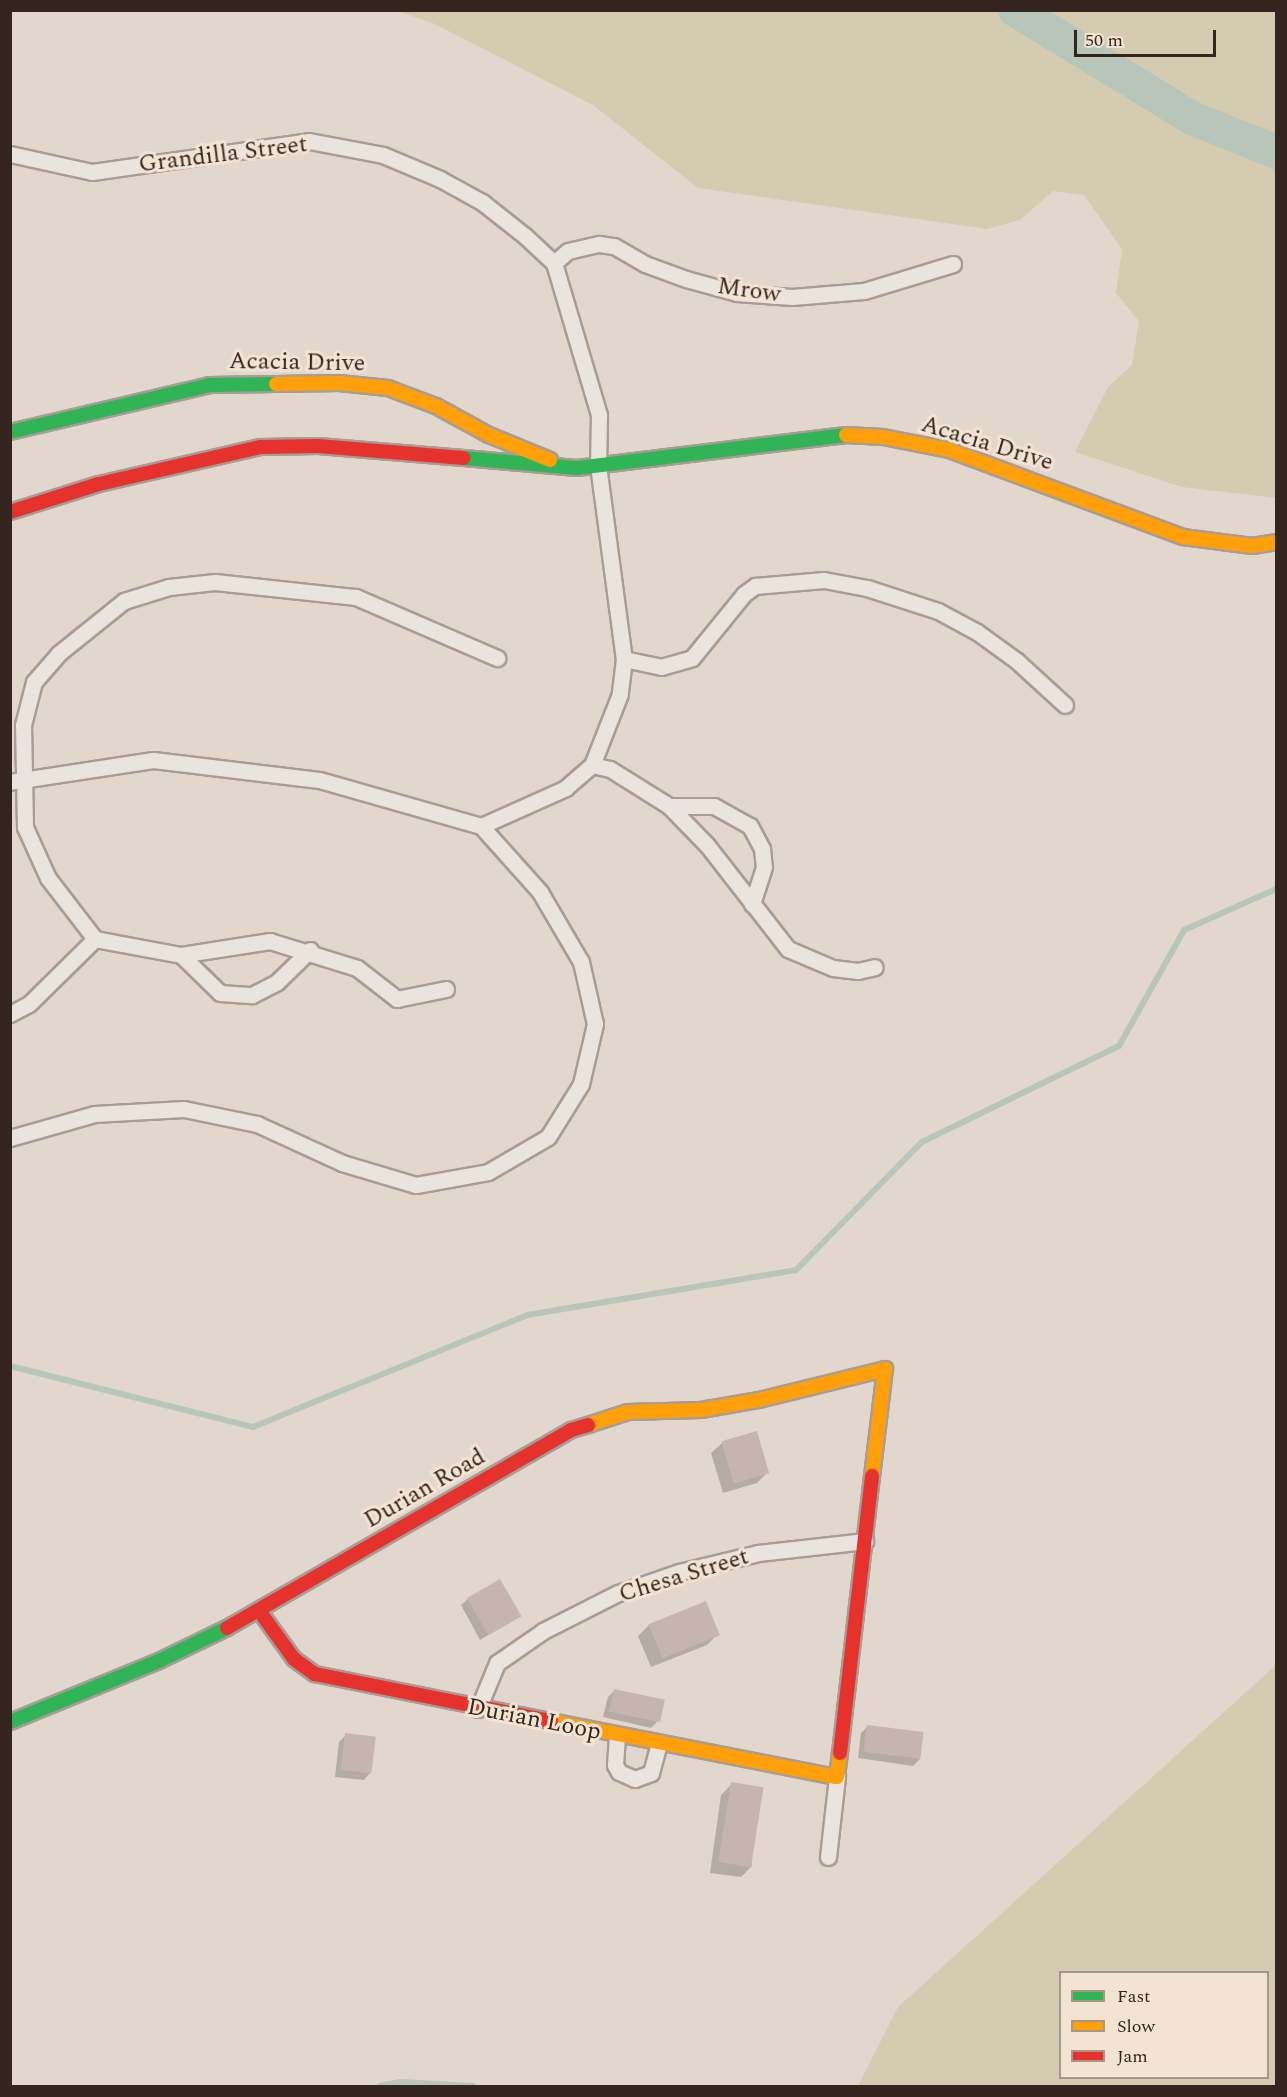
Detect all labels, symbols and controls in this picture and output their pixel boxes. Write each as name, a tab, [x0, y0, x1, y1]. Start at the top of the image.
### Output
scale bar	[1077, 18, 1220, 56]
text: 50 m	[1085, 27, 1123, 54]
street label: Grandilla Street	[137, 130, 309, 180]
street label: Mrow	[716, 272, 782, 310]
street label: Acacia Drive	[229, 347, 365, 379]
street label: Acacia Drive	[918, 410, 1056, 478]
street label: Durian Road	[359, 1443, 491, 1535]
street label: Chesa Street	[616, 1543, 752, 1609]
street label: Durian Loop	[465, 1693, 603, 1747]
legend	[1059, 1971, 1269, 2079]
text: Fast	[1117, 1983, 1150, 2010]
text: Slow	[1117, 2013, 1155, 2040]
text: Jam	[1117, 2043, 1148, 2070]

